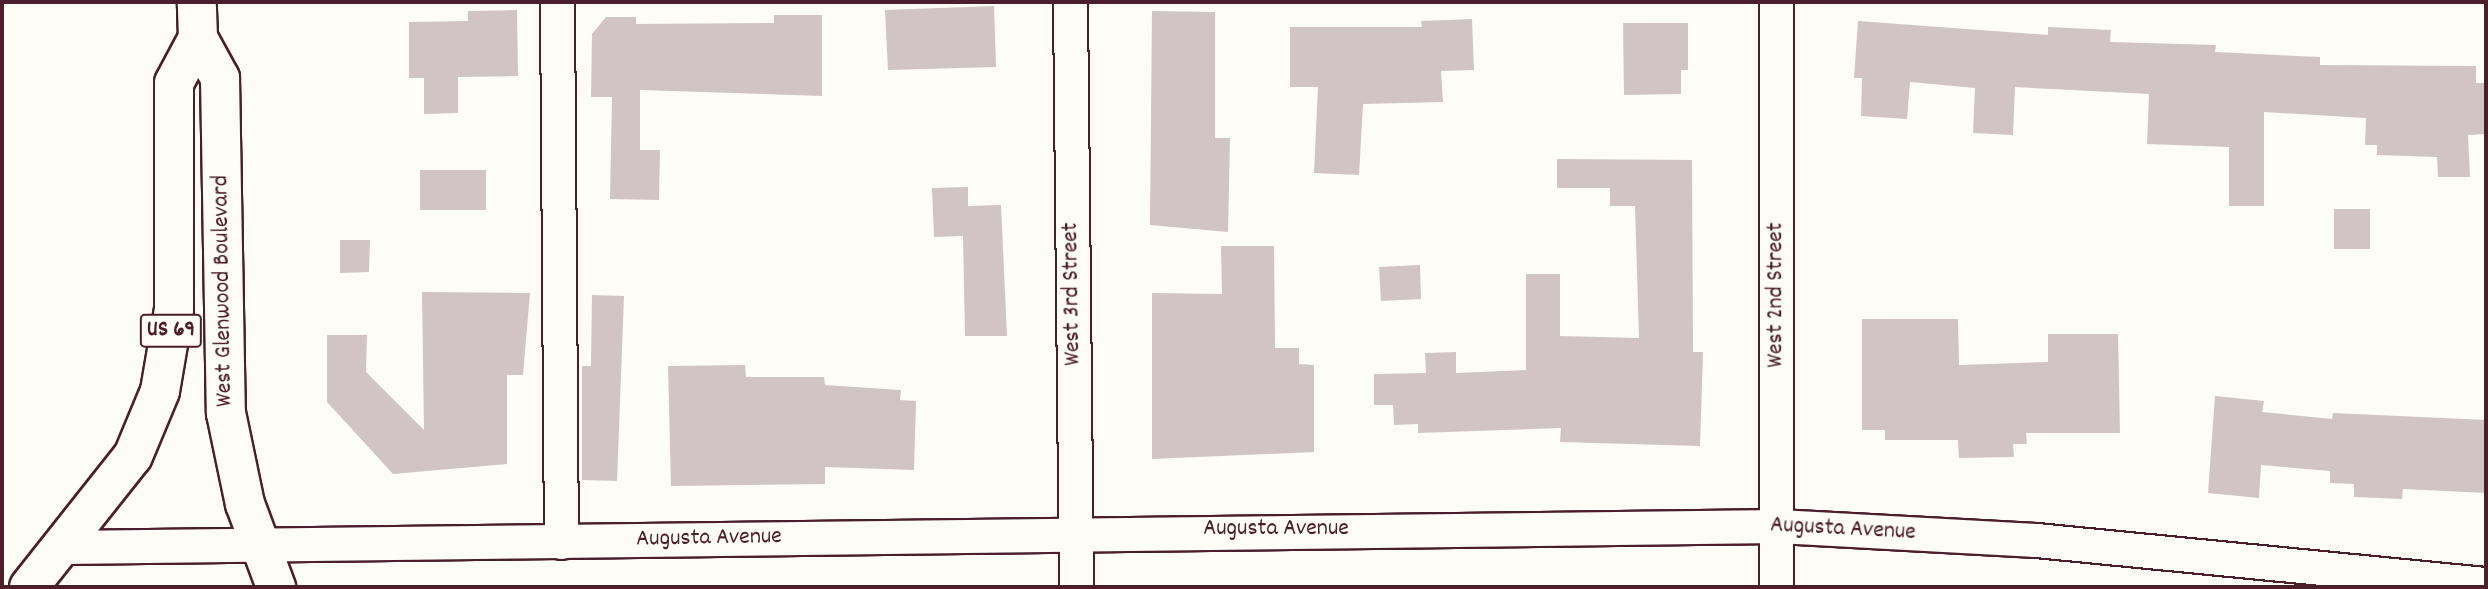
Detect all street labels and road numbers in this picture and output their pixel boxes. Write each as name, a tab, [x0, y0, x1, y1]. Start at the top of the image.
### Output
street label: West Glenwood Boulevard	[208, 175, 240, 407]
street label: West 3rd Street	[1057, 222, 1089, 366]
street label: West 2nd Street	[1763, 222, 1791, 368]
road number: US 69	[140, 312, 202, 350]
street label: Augusta Avenue	[1770, 512, 1916, 548]
street label: Augusta Avenue	[1203, 516, 1349, 544]
street label: Augusta Avenue	[636, 523, 782, 555]

